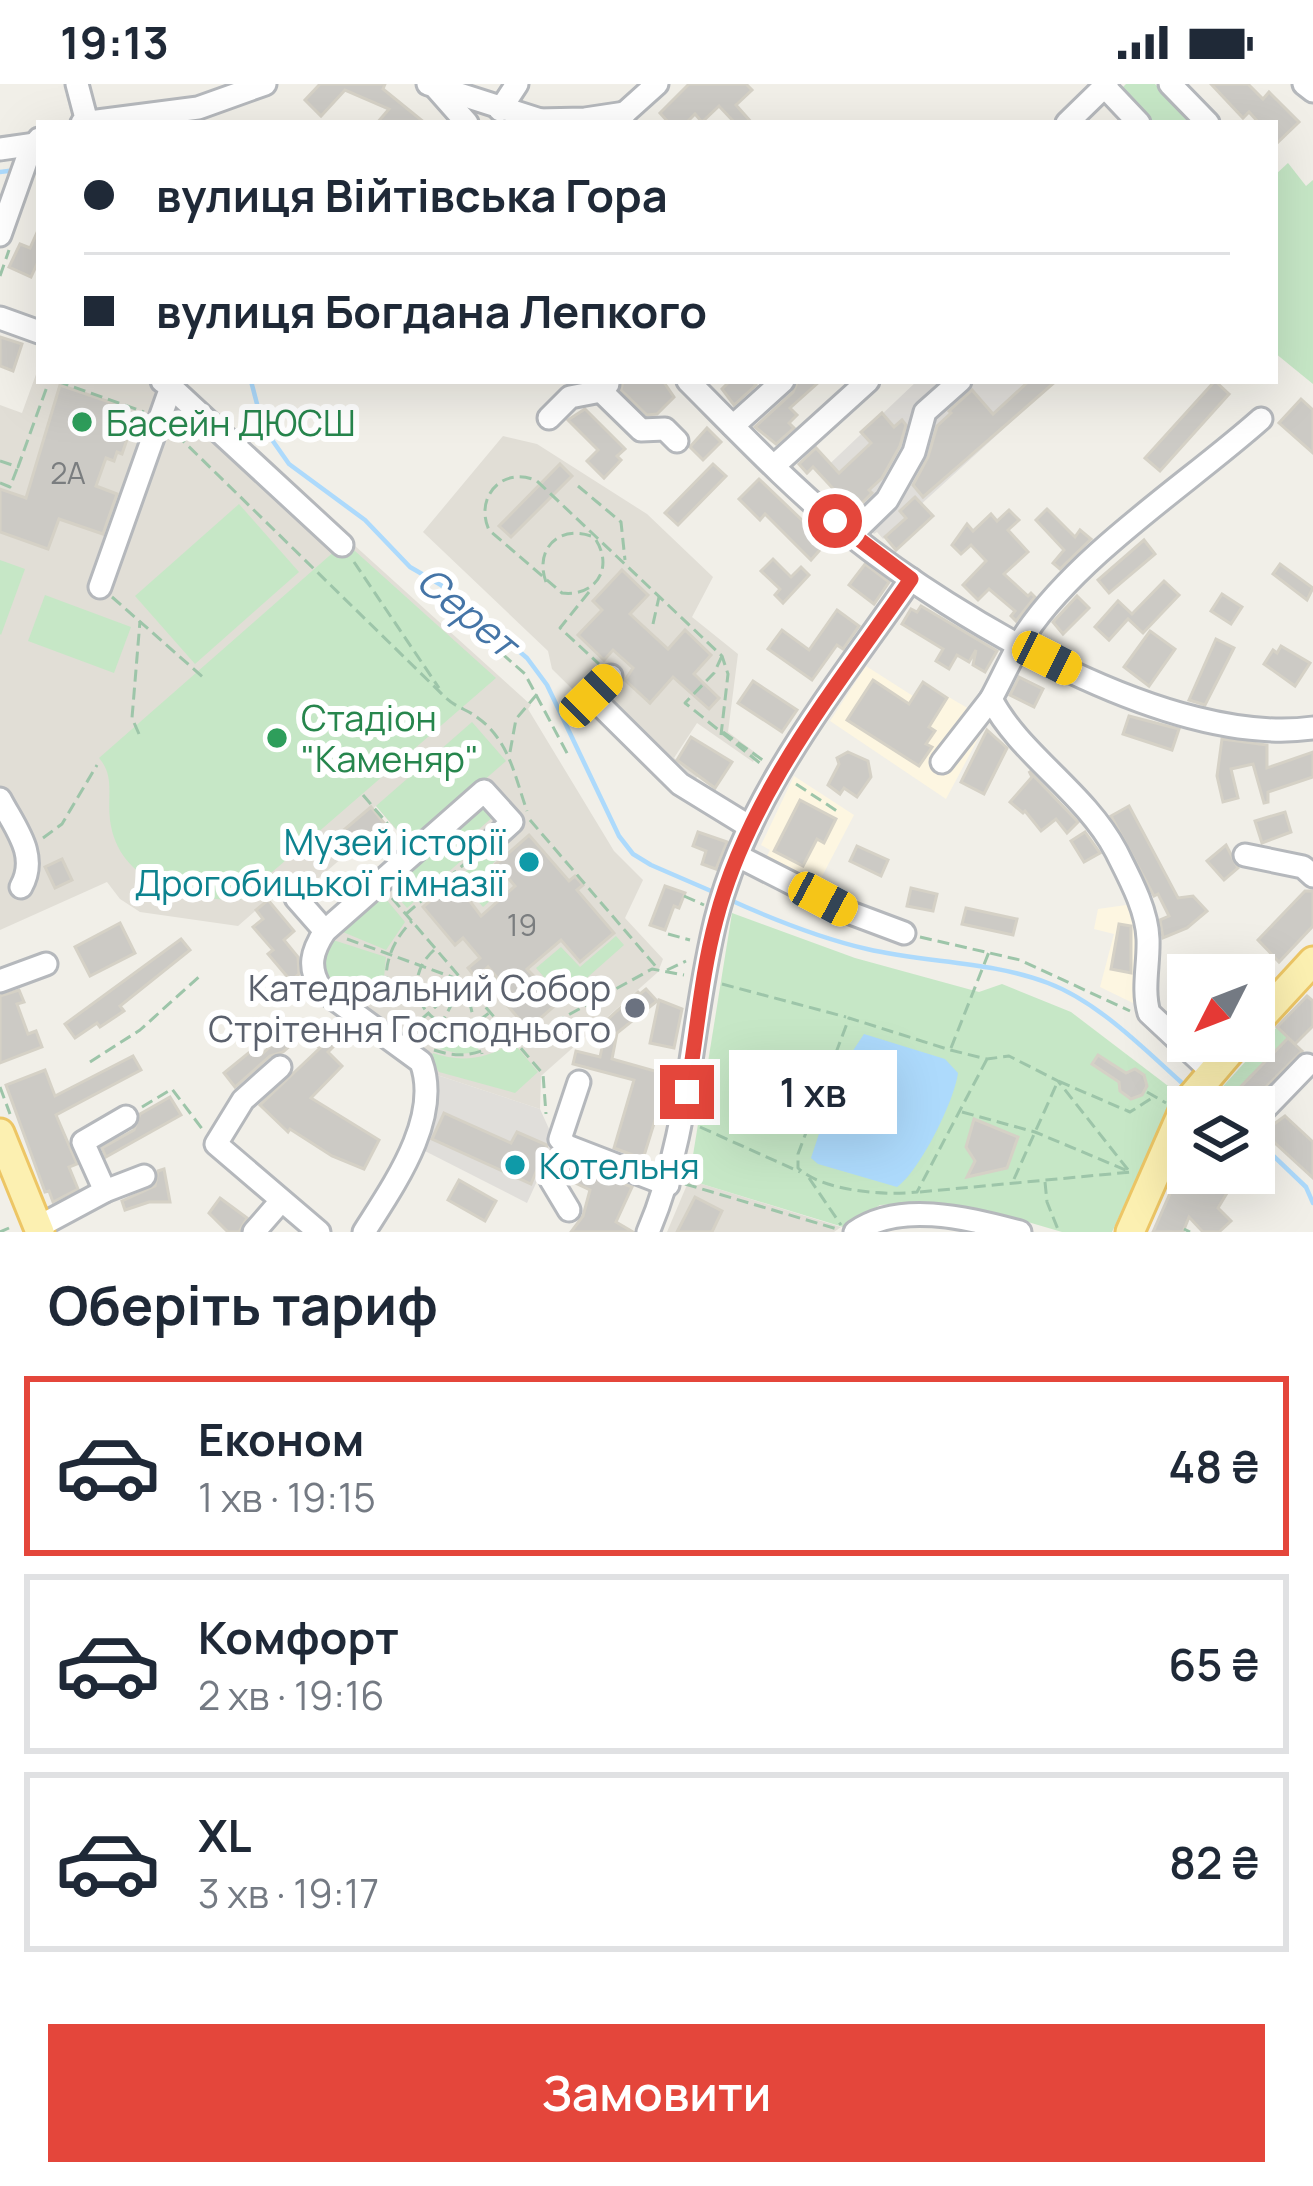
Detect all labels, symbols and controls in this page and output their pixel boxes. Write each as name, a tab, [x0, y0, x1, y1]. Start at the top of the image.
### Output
text: 19:13	[60, 11, 169, 73]
text: вулиця Війтівська Гора	[156, 164, 668, 226]
text: вулиця Богдана Лепкого	[156, 280, 707, 342]
place label: Басейн ДЮСШ	[106, 398, 356, 447]
marker: Басейн ДЮСШ	[69, 409, 95, 435]
house number: 2А	[50, 452, 86, 493]
route start	[808, 494, 862, 548]
water label: Серет	[406, 553, 534, 672]
car	[1007, 626, 1087, 690]
car	[553, 658, 629, 734]
place label: Стадіон "Каменяр"	[301, 693, 479, 783]
marker: Стадіон "Каменяр"	[264, 725, 290, 751]
place label: Музей історії Дрогобицької гімназії	[134, 817, 507, 907]
marker: Музей історії Дрогобицької гімназії	[516, 849, 542, 875]
car	[783, 866, 863, 932]
house number: 19	[507, 904, 537, 945]
north arrow	[1167, 954, 1275, 1062]
map controls	[1167, 954, 1275, 1194]
place label: Катедральний Собор Стрітення Господнього	[208, 963, 611, 1053]
marker: Катедральний Собор Стрітення Господнього	[622, 995, 648, 1021]
callout: 1 хв	[729, 1050, 897, 1134]
route end	[660, 1065, 714, 1119]
text: 1 хв	[779, 1065, 847, 1119]
button: layers	[1167, 1086, 1275, 1194]
place label: Котельня	[539, 1141, 700, 1190]
marker: Котельня	[502, 1152, 528, 1178]
text: Оберіть тариф	[48, 1267, 438, 1341]
text: Економ	[198, 1408, 364, 1470]
icon: car	[54, 1412, 162, 1520]
text: 48 ₴	[1168, 1435, 1259, 1497]
text: 1 хв · 19:15	[198, 1470, 376, 1524]
text: Комфорт	[198, 1606, 399, 1668]
icon: car	[54, 1610, 162, 1718]
text: 65 ₴	[1168, 1633, 1259, 1695]
text: 2 хв · 19:16	[198, 1668, 384, 1722]
text: XL	[198, 1804, 252, 1866]
icon: car	[54, 1808, 162, 1916]
text: 82 ₴	[1169, 1831, 1259, 1893]
text: 3 хв · 19:17	[198, 1866, 379, 1920]
button: Замовити	[48, 2024, 1265, 2162]

